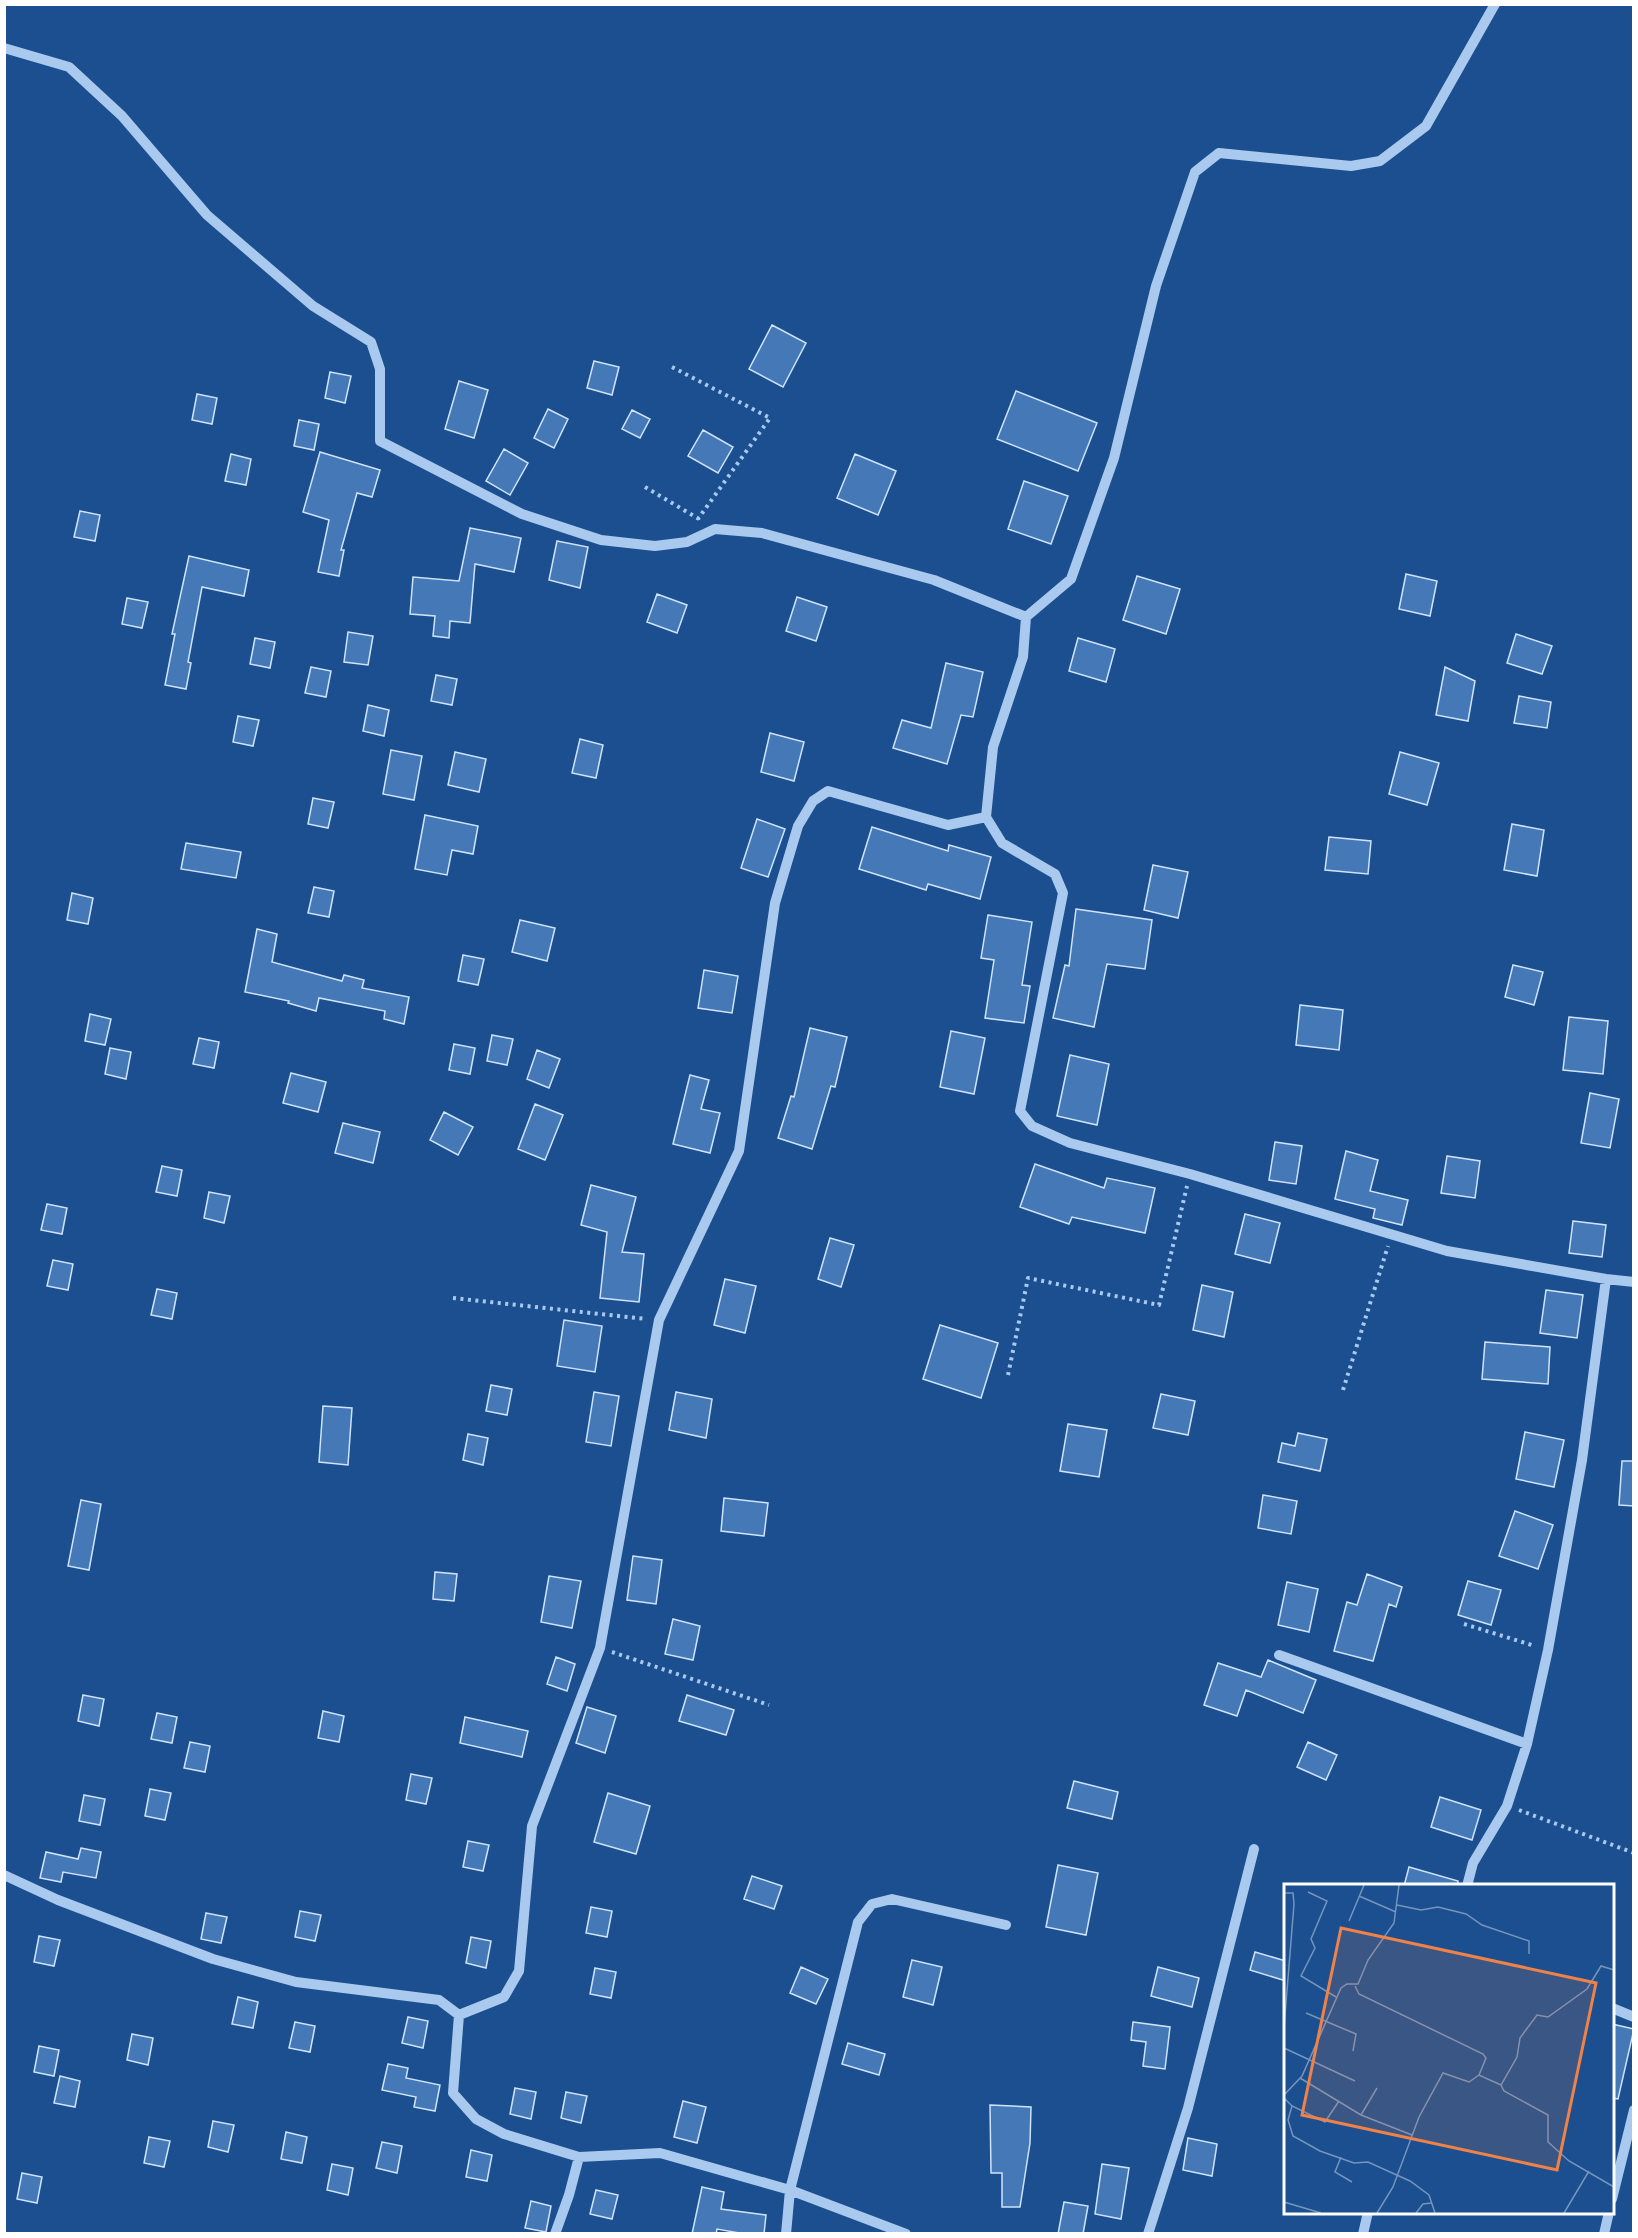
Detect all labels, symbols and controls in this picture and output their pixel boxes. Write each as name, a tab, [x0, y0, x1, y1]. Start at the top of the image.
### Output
inset map	[1284, 1884, 1614, 2214]

